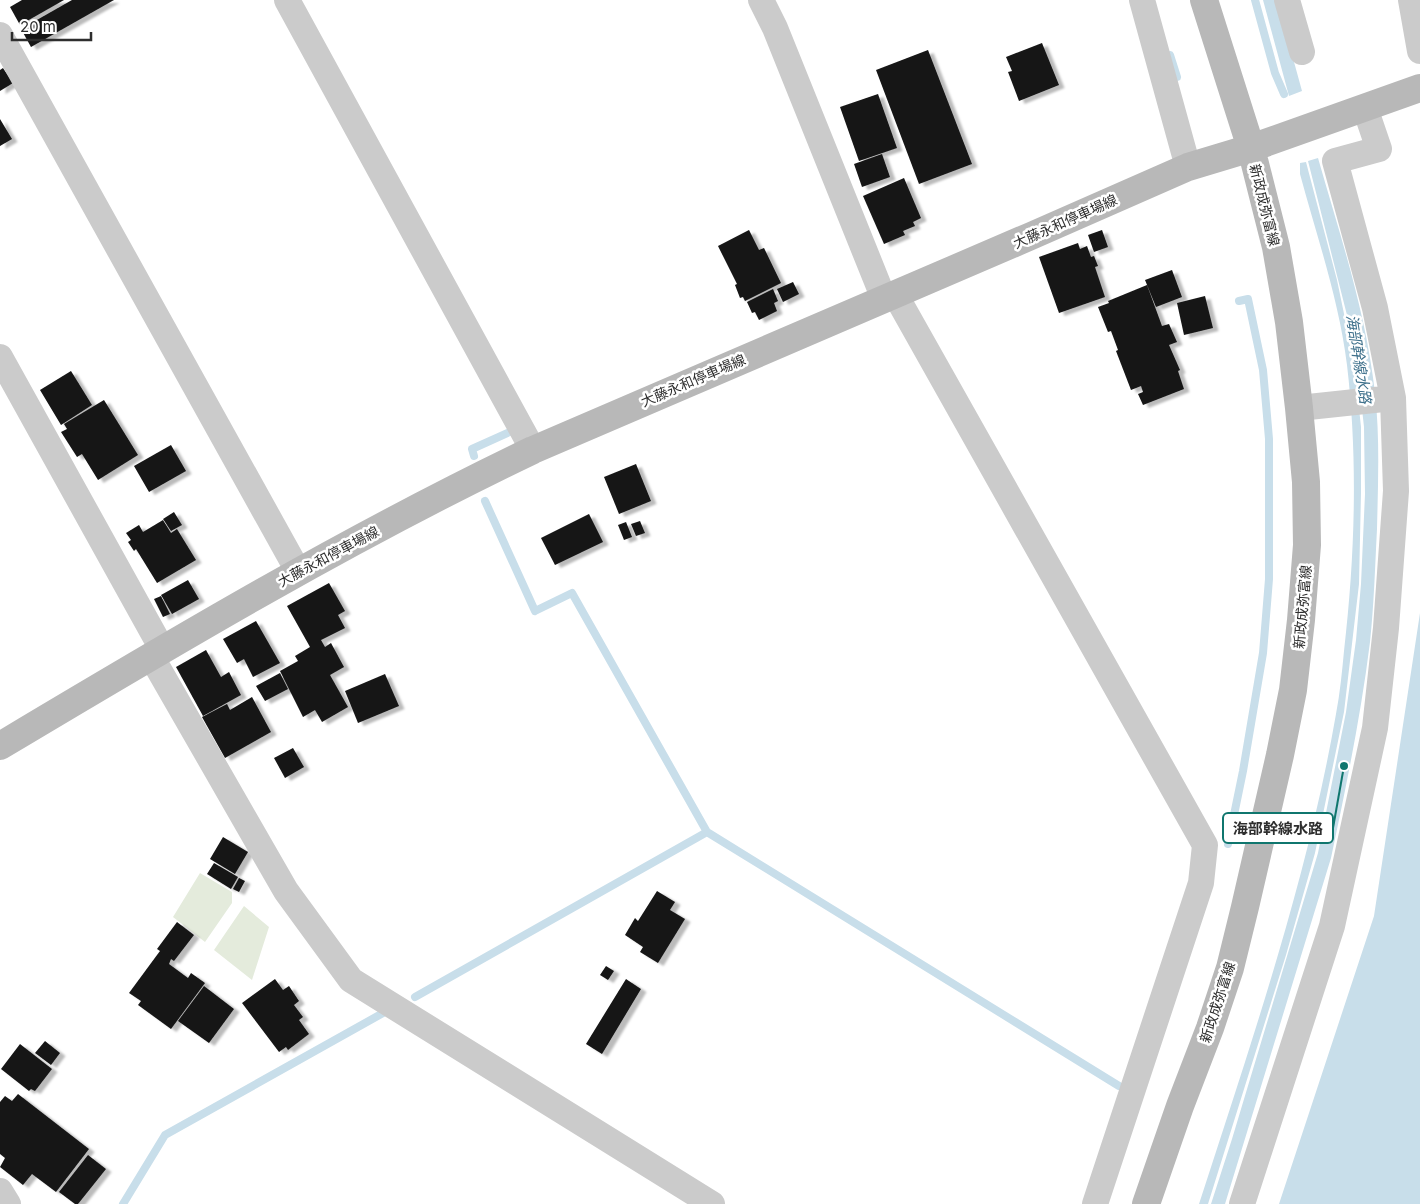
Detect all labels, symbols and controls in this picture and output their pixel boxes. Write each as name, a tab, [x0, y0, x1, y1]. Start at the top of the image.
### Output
scale bar	[12, 10, 91, 42]
text: 20 m	[20, 17, 56, 36]
street label: 新政成弥富線	[1247, 162, 1283, 248]
street label: 大藤永和停車場線	[1010, 190, 1120, 252]
water label: 海部幹線水路	[1343, 313, 1376, 407]
street label: 大藤永和停車場線	[638, 350, 748, 410]
street label: 大藤永和停車場線	[275, 522, 381, 590]
street label: 新政成弥富線	[1290, 564, 1314, 650]
callout: 海部幹線水路	[1223, 813, 1333, 843]
text: 海部幹線水路	[1233, 819, 1323, 838]
street label: 新政成弥富線	[1196, 959, 1238, 1045]

